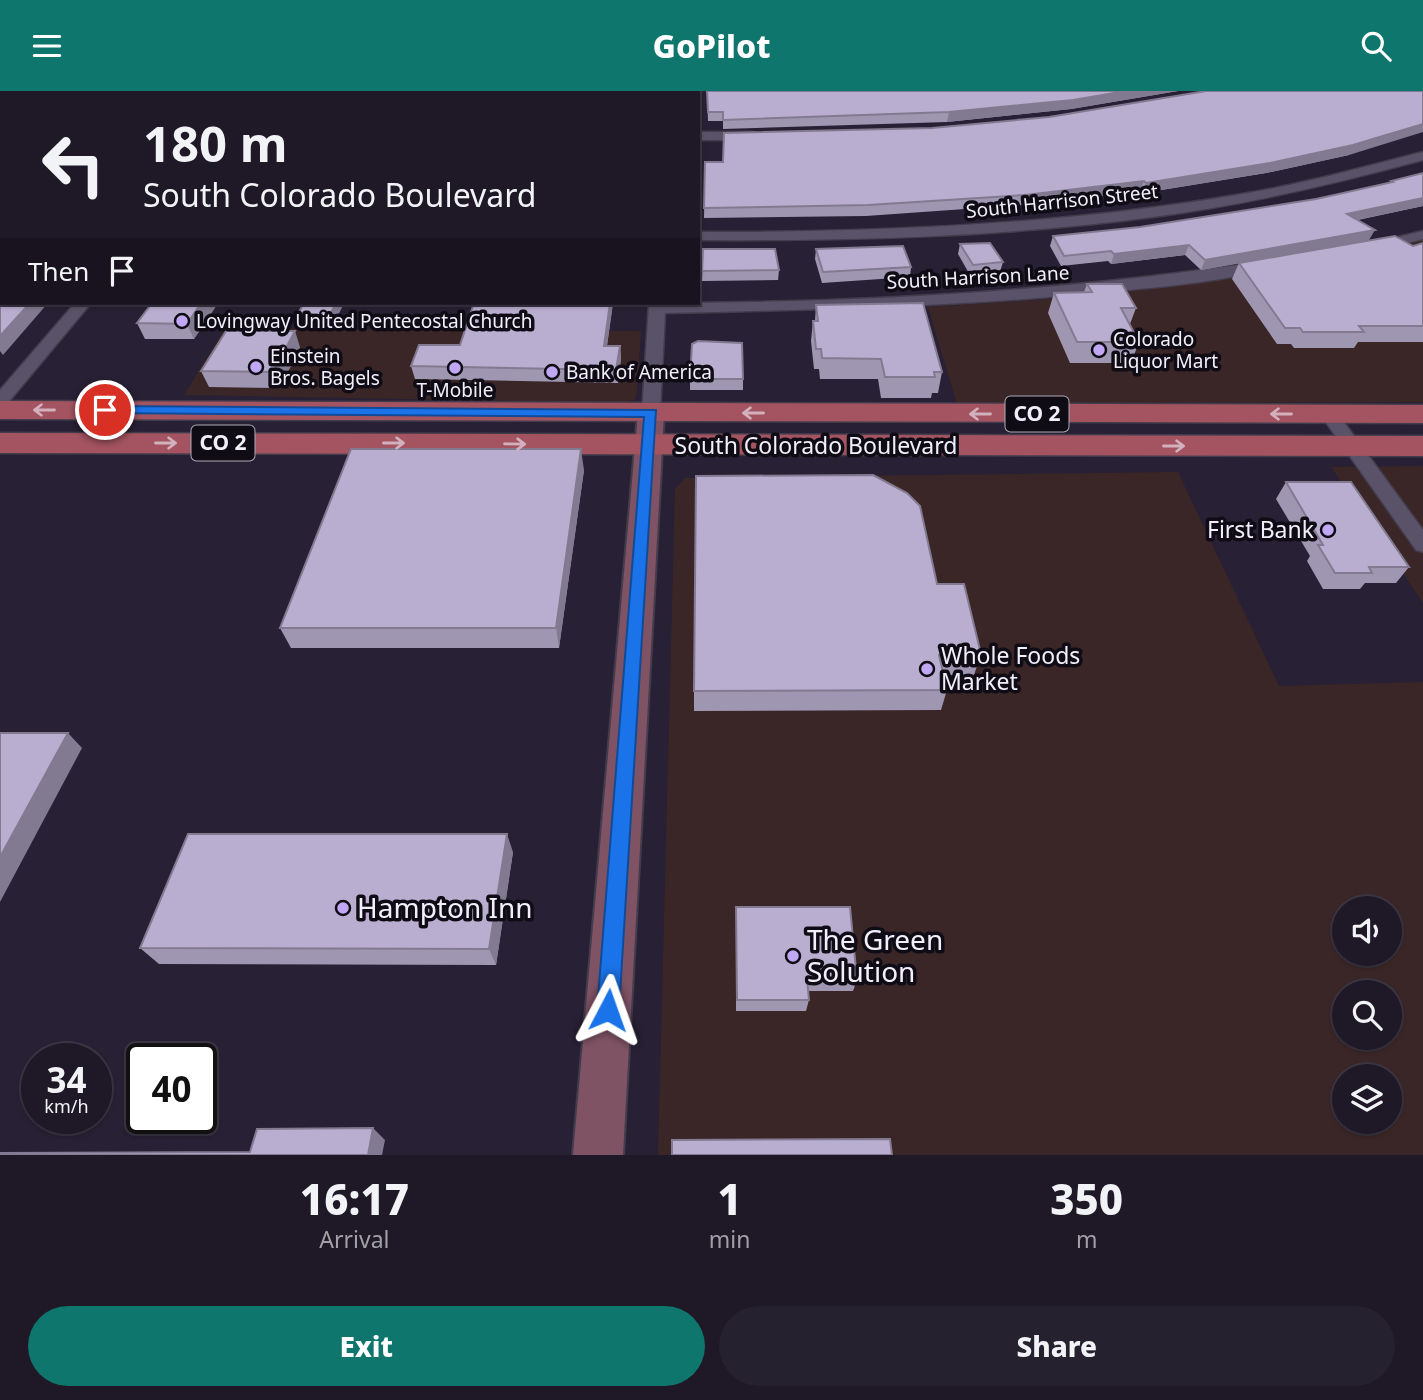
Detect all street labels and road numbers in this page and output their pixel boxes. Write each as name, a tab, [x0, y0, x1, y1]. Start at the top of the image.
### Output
street label: South Harrison Street	[965, 178, 1159, 224]
street label: South Harrison Lane	[886, 259, 1070, 295]
road number: CO 2	[1006, 397, 1068, 431]
road number: CO 2	[192, 425, 255, 461]
street label: South Colorado Boulevard	[675, 429, 957, 461]

